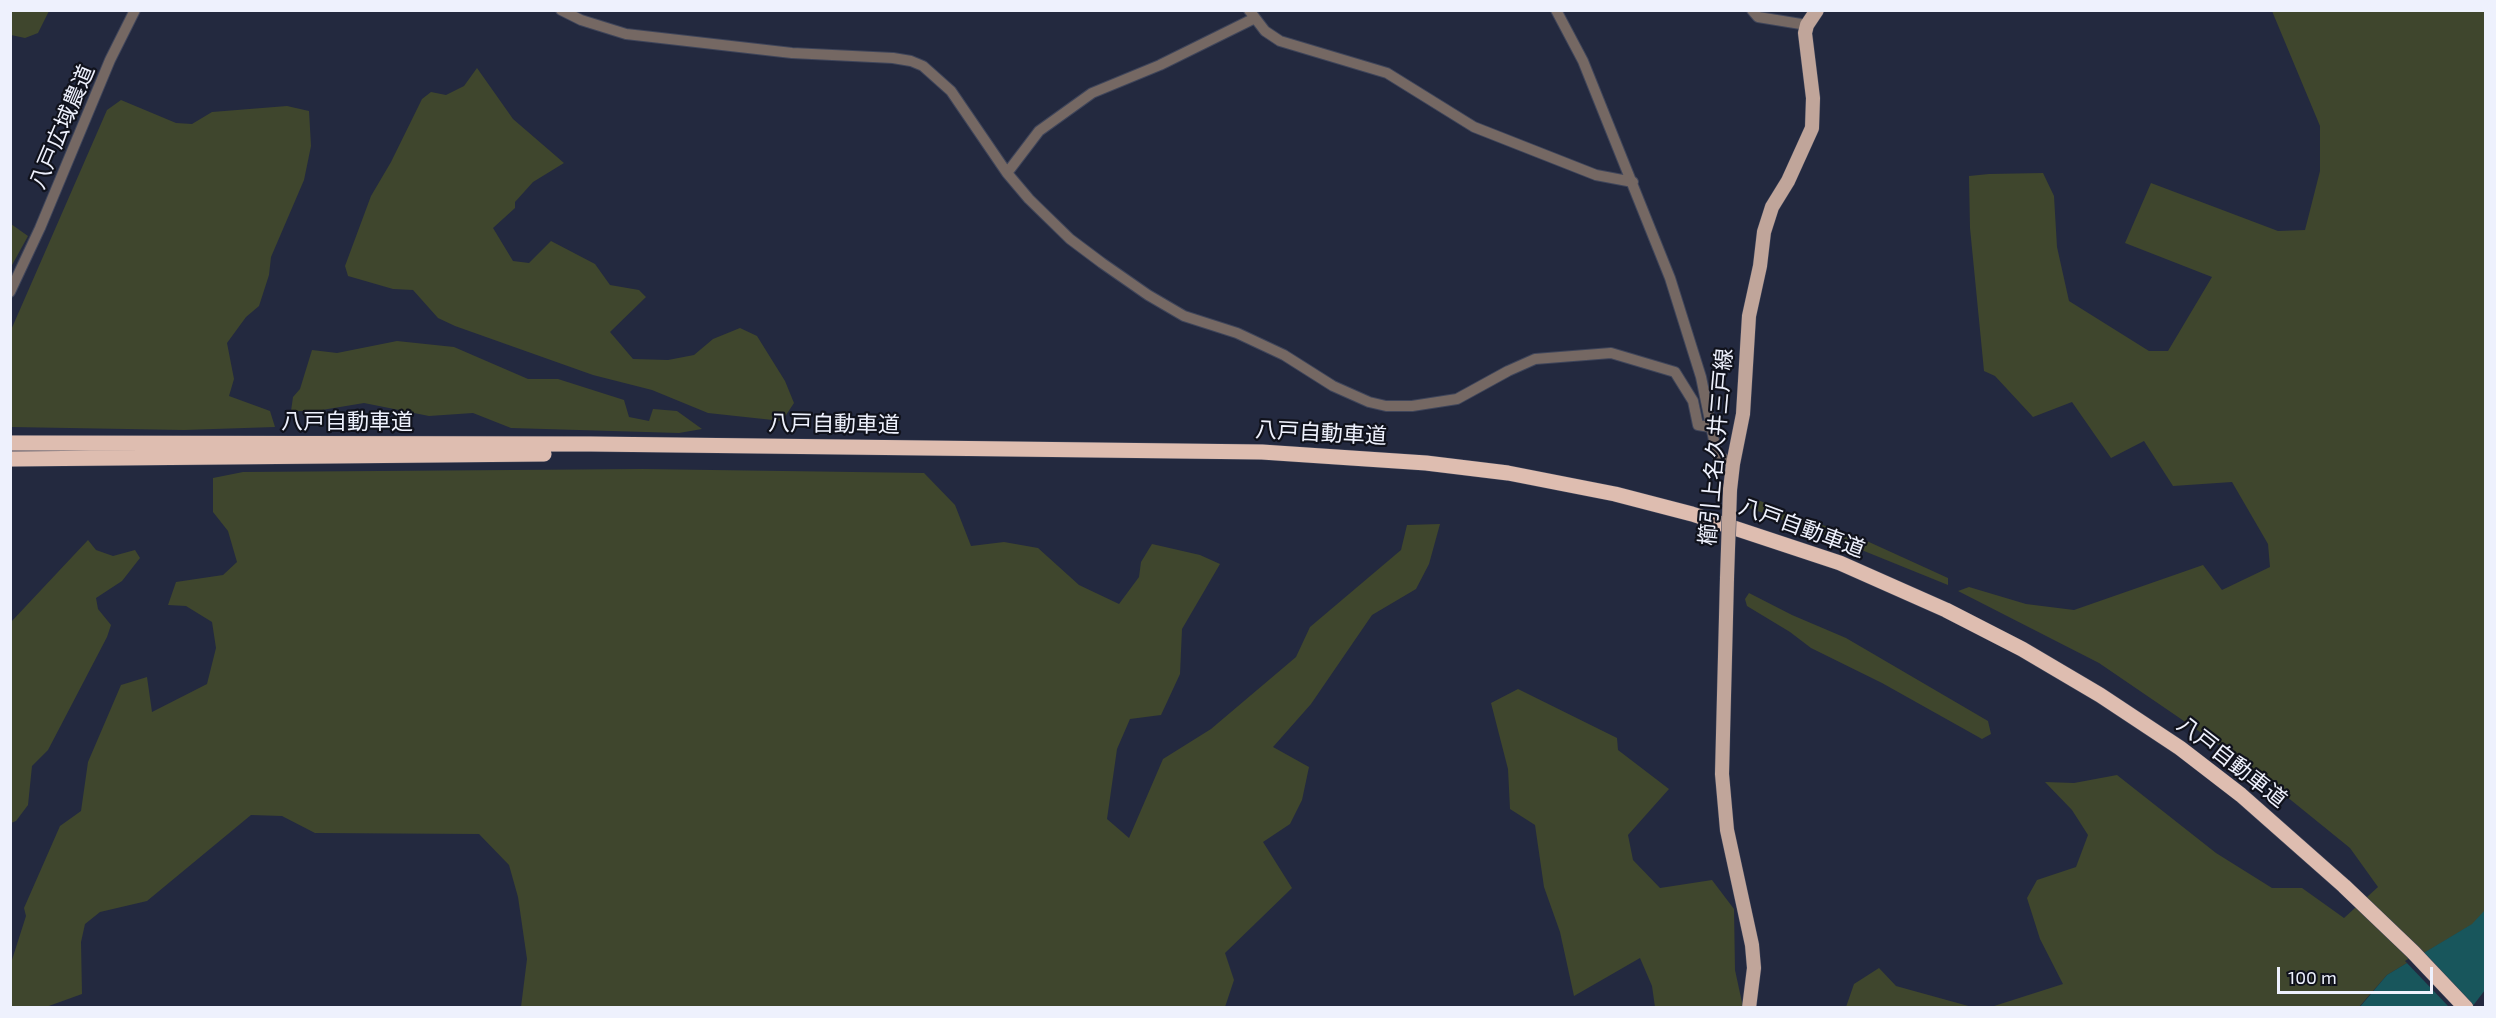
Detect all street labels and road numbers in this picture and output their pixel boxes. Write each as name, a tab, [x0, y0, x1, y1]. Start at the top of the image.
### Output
street label: 八戸広域農道	[24, 61, 100, 193]
street label: 櫛引上名久井三戸線	[1694, 347, 1738, 547]
street label: 八戸自動車道	[281, 409, 413, 435]
street label: 八戸自動車道	[768, 410, 900, 438]
street label: 八戸自動車道	[1254, 416, 1388, 450]
street label: 八戸自動車道	[1735, 493, 1869, 563]
street label: 八戸自動車道	[2172, 711, 2292, 813]

